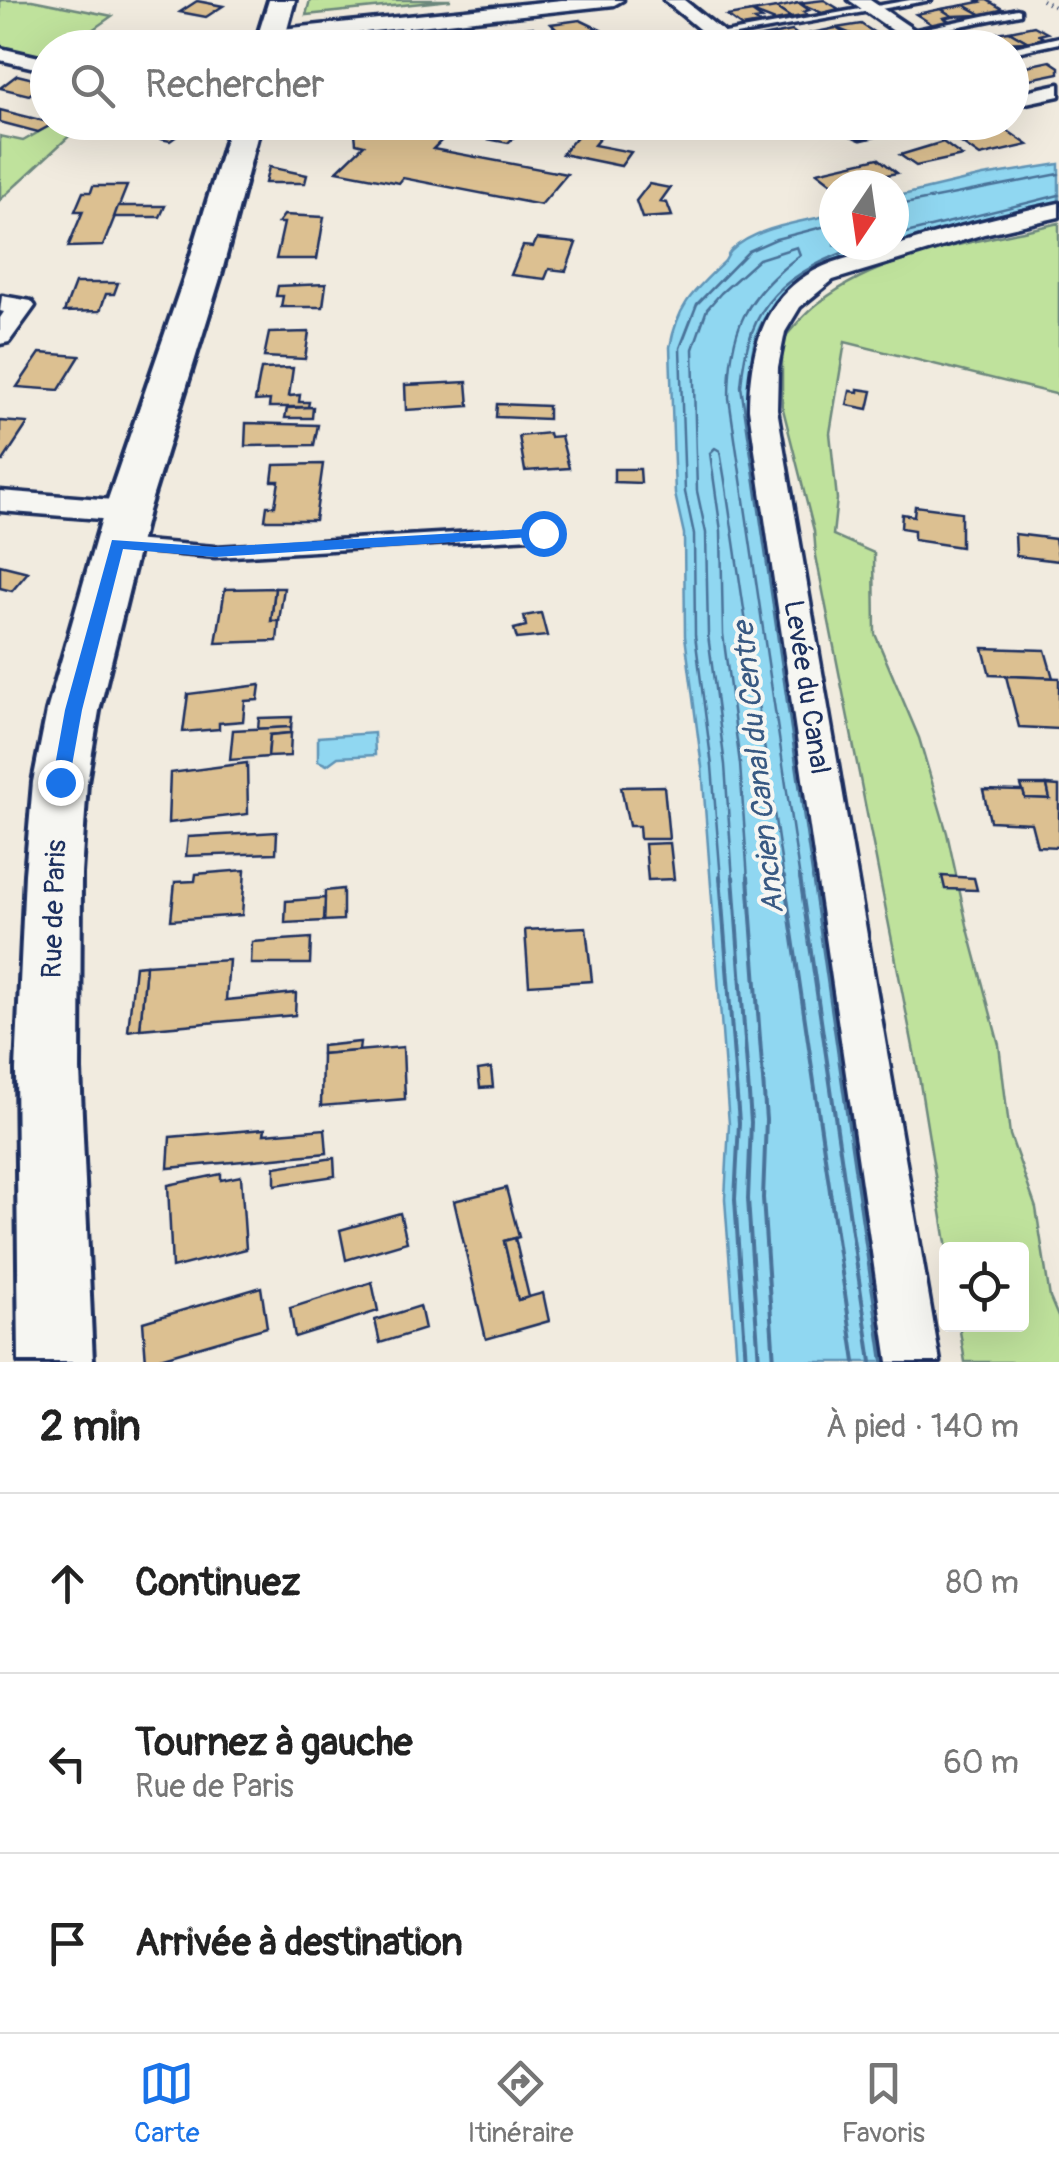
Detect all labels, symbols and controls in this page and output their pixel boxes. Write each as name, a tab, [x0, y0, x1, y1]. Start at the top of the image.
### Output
search box	[30, 30, 1029, 140]
icon: search	[65, 58, 120, 113]
text: Rechercher	[145, 61, 325, 109]
north arrow	[819, 170, 909, 260]
route start	[521, 511, 567, 557]
street label: Levée du Canal	[775, 598, 838, 777]
water label: Ancien Canal du Centre	[724, 617, 792, 916]
route end	[38, 760, 84, 806]
street label: Rue de Paris	[35, 839, 74, 979]
map controls	[939, 1242, 1029, 1332]
button: locate	[939, 1242, 1029, 1332]
text: 2 min	[40, 1401, 141, 1453]
text: À pied · 140 m	[826, 1407, 1019, 1447]
icon: ahead	[40, 1556, 95, 1611]
text: Continuez	[135, 1559, 300, 1607]
text: 80 m	[946, 1563, 1019, 1603]
text: Tournez à gauche	[135, 1719, 412, 1767]
icon: left	[40, 1736, 95, 1791]
text: 60 m	[943, 1743, 1019, 1783]
text: Rue de Paris	[135, 1767, 294, 1807]
icon: arrive	[40, 1916, 95, 1971]
text: Arrivée à destination	[135, 1919, 463, 1967]
tab: Carte	[134, 2056, 199, 2151]
tab: Itinéraire	[468, 2056, 573, 2151]
tab: Favoris	[842, 2056, 925, 2151]

